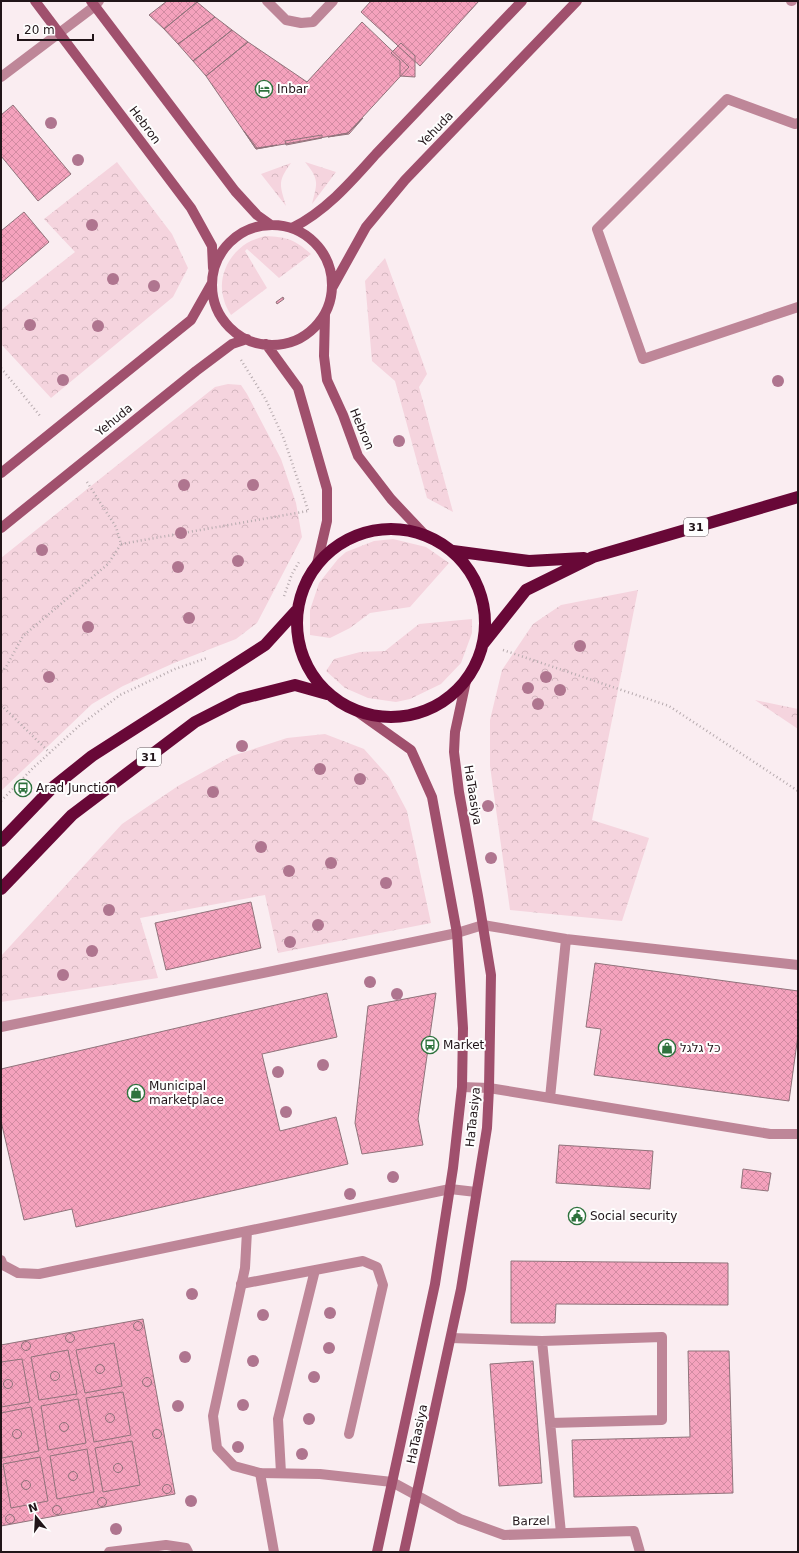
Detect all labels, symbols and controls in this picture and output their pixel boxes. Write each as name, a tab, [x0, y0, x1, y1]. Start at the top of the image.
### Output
scale bar	[18, 16, 93, 42]
text: 20 m	[24, 23, 55, 37]
hotel icon: Inbar	[254, 79, 274, 99]
place label: Inbar	[277, 82, 308, 96]
street label: Hebron	[126, 103, 164, 147]
street label: Yehuda	[415, 109, 456, 150]
street label: Yehuda	[92, 401, 135, 440]
street label: Hebron	[347, 406, 377, 452]
road number: 31	[684, 518, 708, 536]
road number: 31	[137, 748, 161, 766]
street label: HaTaasiya	[461, 764, 485, 826]
bus stop icon: Arad Junction	[13, 778, 33, 798]
place label: Arad Junction	[36, 781, 116, 795]
bus stop icon: Market	[420, 1035, 440, 1055]
place label: Market	[443, 1038, 485, 1052]
shop icon: כל גלגל	[657, 1038, 677, 1058]
place label: כל גלגל	[680, 1041, 721, 1055]
place label: Municipal marketplace	[149, 1079, 224, 1107]
shop icon: Municipal marketplace	[126, 1083, 146, 1103]
street label: HaTaasiya	[463, 1086, 483, 1148]
public building icon: Social security	[567, 1206, 587, 1226]
place label: Social security	[590, 1209, 677, 1223]
street label: HaTaasiya	[404, 1403, 430, 1465]
north arrow	[16, 1497, 56, 1537]
text: N	[27, 1500, 39, 1516]
street label: Barzel	[512, 1514, 550, 1528]

